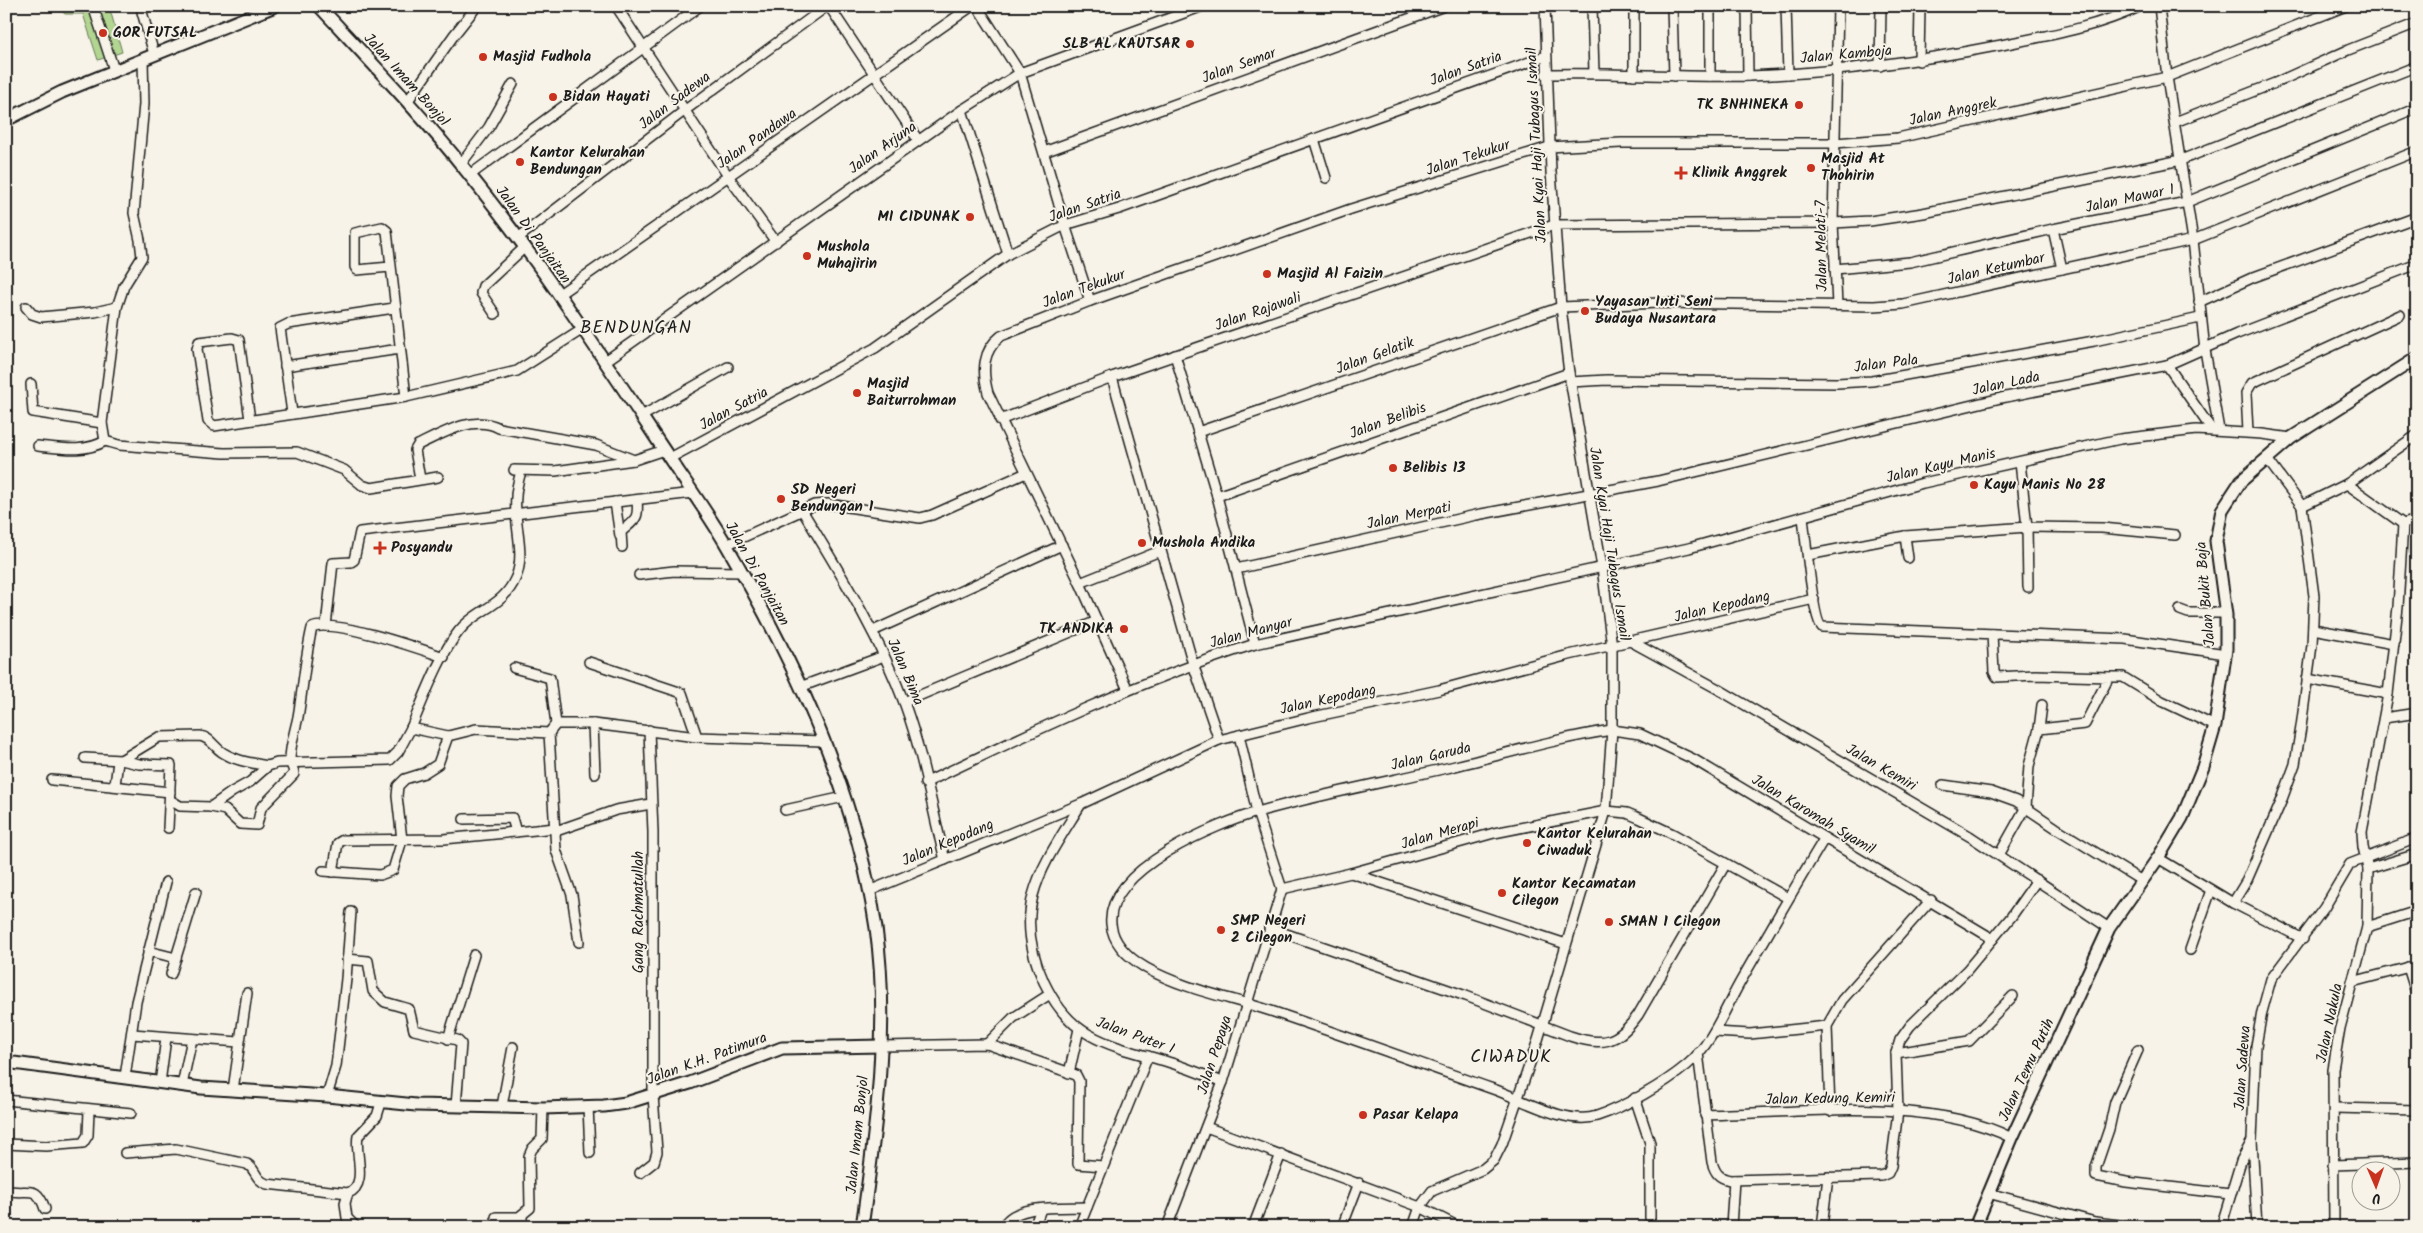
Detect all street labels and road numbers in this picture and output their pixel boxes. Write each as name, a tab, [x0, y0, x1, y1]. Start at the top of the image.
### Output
street label: Jalan Imam Bonjol	[357, 28, 455, 132]
street label: Jalan Kamboja	[1799, 39, 1893, 71]
street label: Jalan Semar	[1199, 41, 1280, 91]
street label: Jalan Satria	[1427, 45, 1505, 93]
street label: Jalan Kyai Haji Tubagus Ismail	[1520, 46, 1554, 243]
street label: Jalan Sadewa	[634, 66, 716, 136]
street label: Jalan Anggrek	[1907, 91, 2000, 133]
street label: Jalan Pandawa	[712, 102, 802, 176]
street label: Jalan Arjuna	[844, 116, 922, 180]
street label: Jalan Tekukur	[1423, 133, 1514, 183]
street label: Jalan Mawar 1	[2083, 178, 2177, 220]
street label: Jalan Di Panjaitan	[489, 181, 577, 289]
street label: Jalan Satria	[1046, 182, 1124, 230]
street label: Jalan Melati-7	[1809, 199, 1835, 292]
street label: Jalan Ketumbar	[1945, 246, 2048, 292]
street label: Jalan Tekukur	[1039, 262, 1130, 315]
street label: Jalan Rajawali	[1212, 286, 1306, 338]
street label: Jalan Gelatik	[1332, 330, 1418, 381]
street label: Jalan Pala	[1852, 348, 1920, 380]
street label: Jalan Lada	[1970, 365, 2042, 403]
street label: Jalan Satria	[695, 381, 773, 437]
street label: Jalan Belibis	[1346, 396, 1430, 446]
street label: Jalan Kayu Manis	[1884, 442, 1999, 490]
street label: Jalan Kyai Haji Tubagus Ismail	[1582, 445, 1636, 643]
street label: Jalan Merpati	[1364, 495, 1455, 537]
street label: Jalan Di Panjaitan	[718, 517, 796, 631]
street label: Jalan Bukit Baja	[2189, 540, 2223, 648]
street label: Jalan Kepodang	[1672, 584, 1772, 630]
street label: Jalan Manyar	[1207, 610, 1296, 656]
street label: Jalan Bima	[880, 635, 930, 709]
street label: Jalan Kepodang	[1278, 678, 1378, 722]
street label: Jalan Garuda	[1389, 736, 1473, 778]
street label: Jalan Kemiri	[1841, 738, 1922, 799]
street label: Jalan Karomah Syamil	[1747, 768, 1880, 862]
street label: Jalan Merapi	[1398, 811, 1483, 857]
street label: Jalan Kepodang	[898, 813, 998, 873]
street label: Gang Rachmatullah	[627, 851, 651, 973]
street label: Jalan Nakula	[2310, 981, 2350, 1065]
street label: Jalan Puter I	[1092, 1011, 1178, 1061]
street label: Jalan Pepaya	[1191, 1012, 1239, 1098]
street label: Jalan Temu Putih	[1993, 1014, 2061, 1126]
street label: Jalan Sadewa	[2228, 1025, 2258, 1111]
street label: Jalan K.H. Patimura	[643, 1026, 771, 1092]
street label: Jalan Imam Bonjol	[840, 1074, 876, 1195]
street label: Jalan Kedung Kemiri	[1765, 1086, 1897, 1112]

